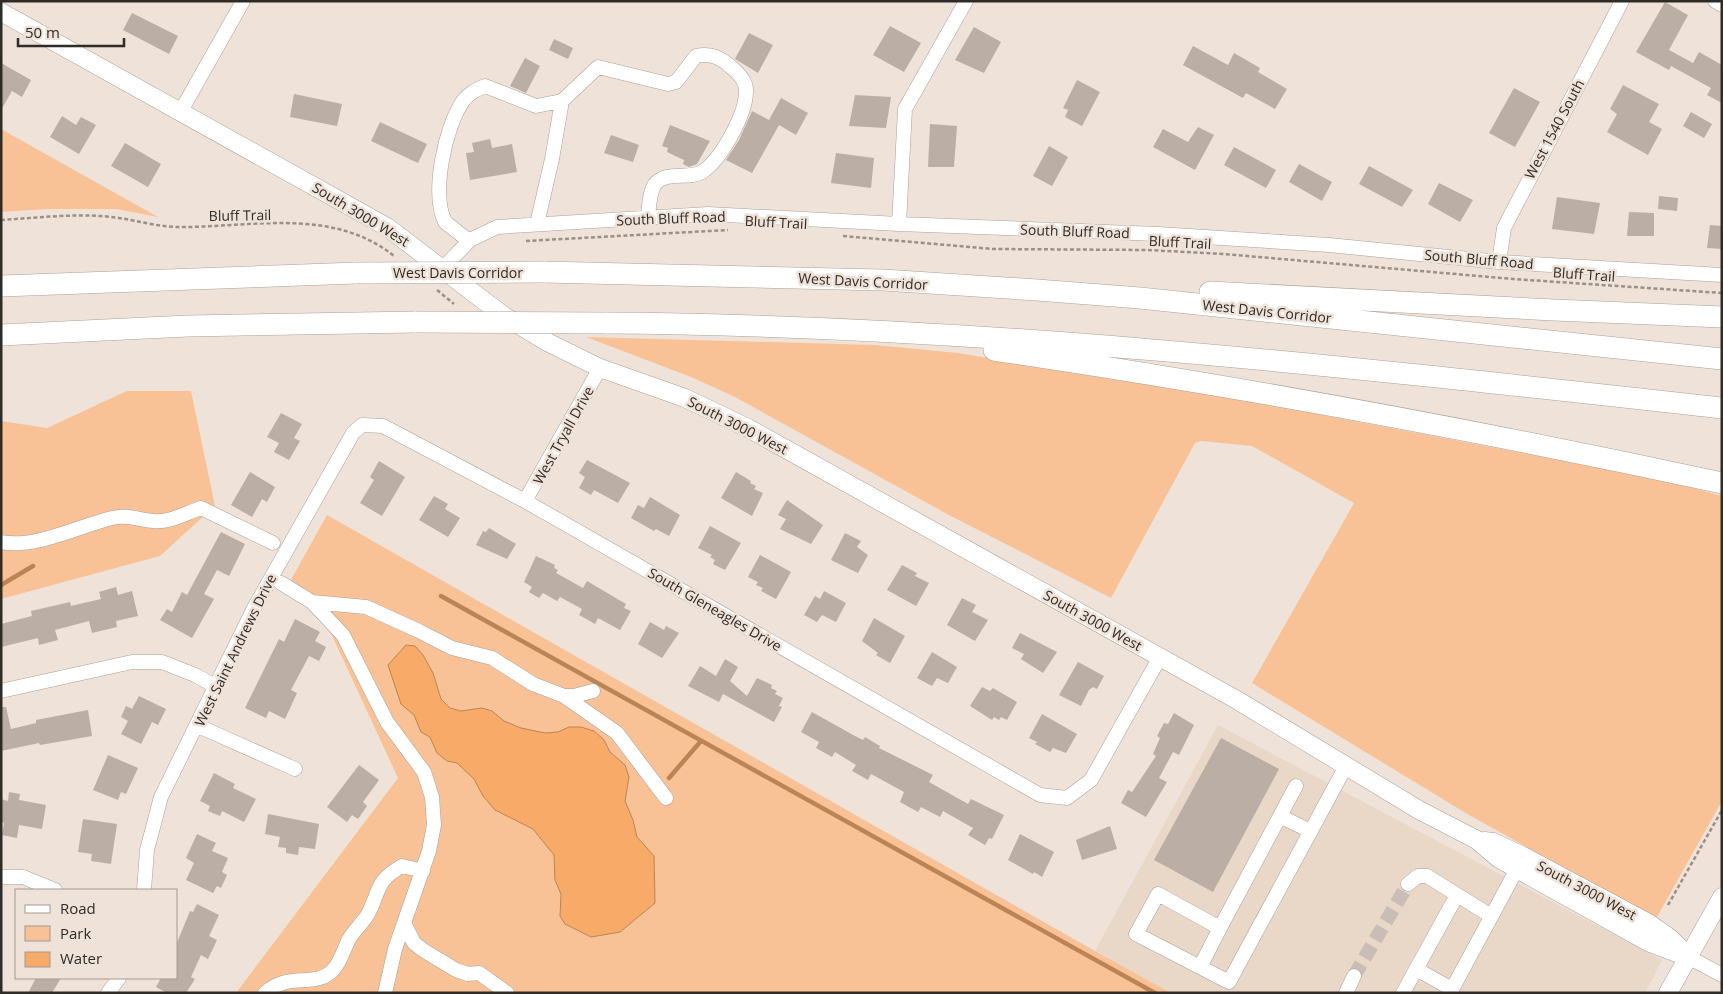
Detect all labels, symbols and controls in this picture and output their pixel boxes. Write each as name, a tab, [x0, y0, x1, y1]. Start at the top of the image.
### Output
scale bar	[18, 15, 124, 47]
text: 50 m	[25, 22, 60, 42]
street label: West 1540 South	[1520, 76, 1588, 182]
street label: South 3000 West	[309, 178, 413, 250]
street label: Bluff Trail	[209, 205, 271, 225]
street label: South Bluff Road	[616, 207, 726, 229]
street label: Bluff Trail	[744, 211, 808, 233]
street label: South Bluff Road	[1020, 220, 1130, 242]
street label: Bluff Trail	[1148, 231, 1212, 253]
street label: South Bluff Road	[1424, 245, 1534, 273]
street label: Bluff Trail	[1552, 262, 1616, 286]
street label: West Davis Corridor	[393, 263, 523, 282]
street label: West Davis Corridor	[798, 268, 929, 294]
street label: West Davis Corridor	[1201, 295, 1333, 327]
street label: West Tryall Drive	[528, 382, 598, 487]
street label: South 3000 West	[685, 392, 791, 458]
street label: South Gleneagles Drive	[645, 563, 785, 655]
street label: West Saint Andrews Drive	[190, 571, 280, 729]
street label: South 3000 West	[1040, 585, 1146, 655]
street label: South 3000 West	[1534, 856, 1640, 924]
legend	[15, 889, 178, 979]
text: Road	[60, 898, 96, 918]
text: Park	[60, 923, 91, 943]
text: Water	[60, 948, 102, 968]

